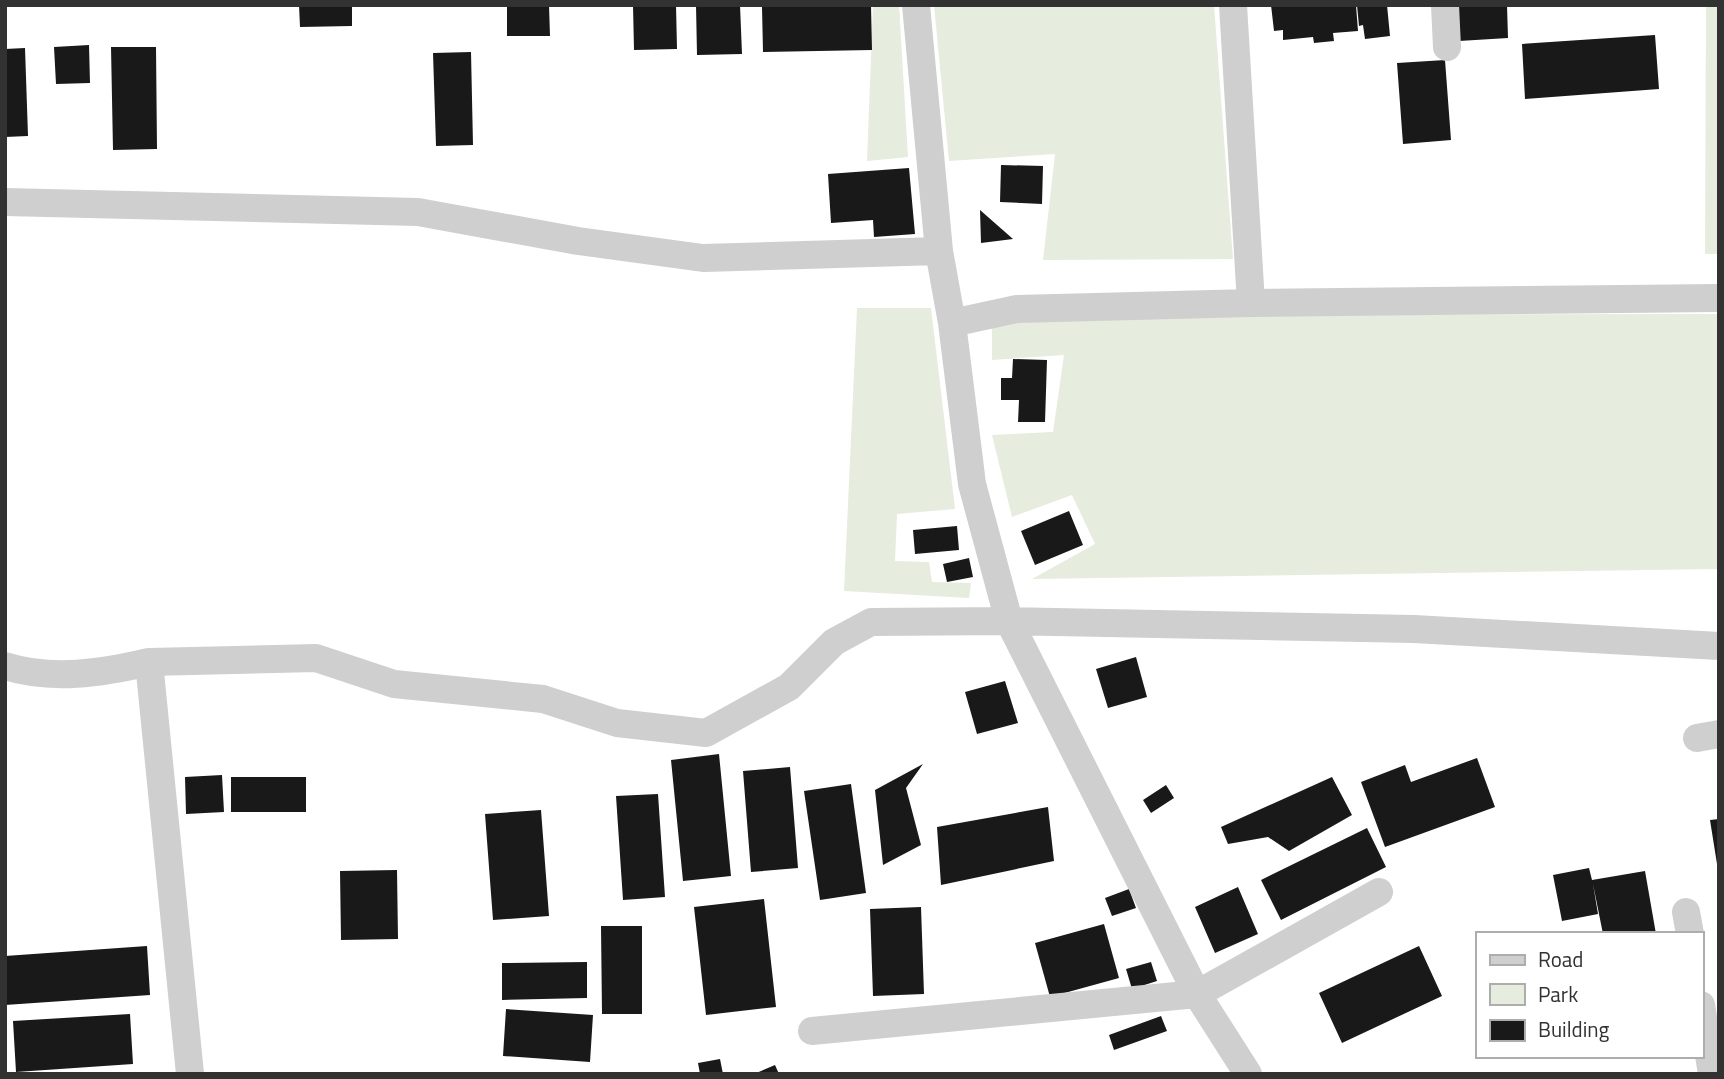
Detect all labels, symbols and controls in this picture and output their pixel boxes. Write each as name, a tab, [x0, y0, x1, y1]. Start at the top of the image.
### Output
legend	[1476, 932, 1703, 1058]
text: Road	[1538, 943, 1583, 975]
text: Park	[1538, 978, 1578, 1010]
text: Building	[1538, 1013, 1610, 1045]

